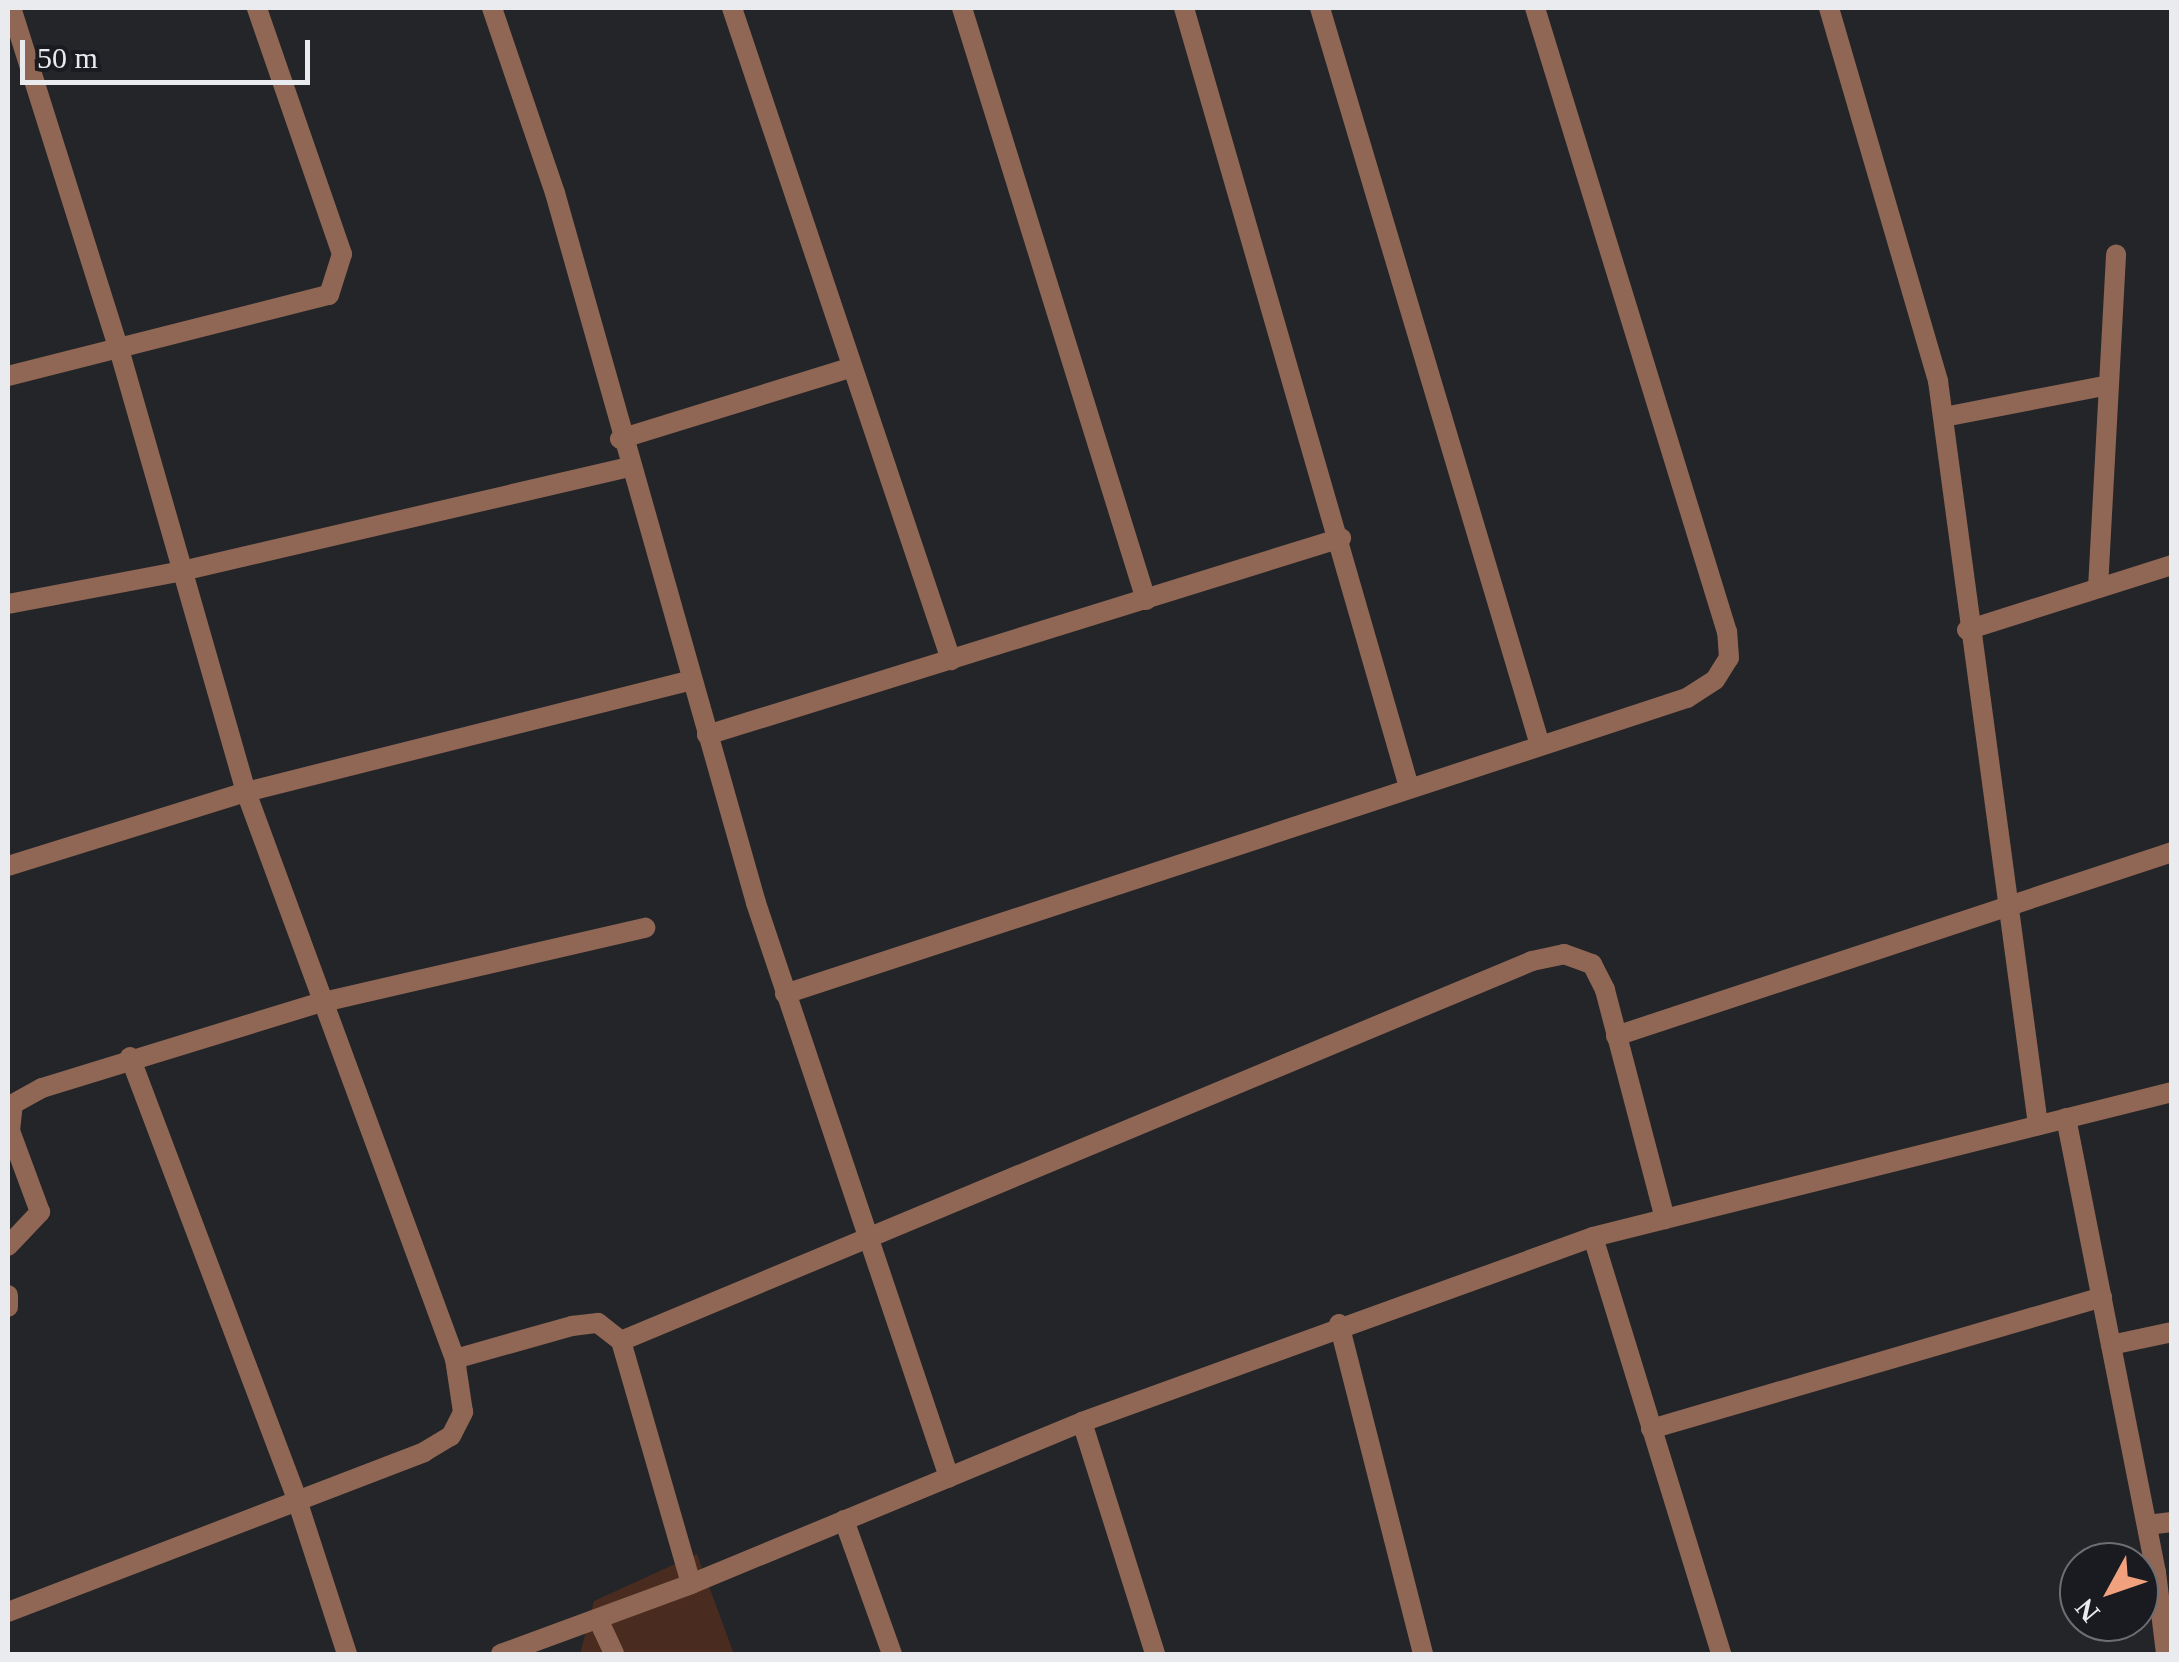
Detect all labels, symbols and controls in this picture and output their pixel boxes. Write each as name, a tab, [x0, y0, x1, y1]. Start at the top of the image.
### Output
scale bar	[25, 20, 315, 82]
text: 50 m	[37, 41, 98, 74]
north arrow	[2059, 1542, 2159, 1642]
text: N	[2069, 1593, 2106, 1628]

